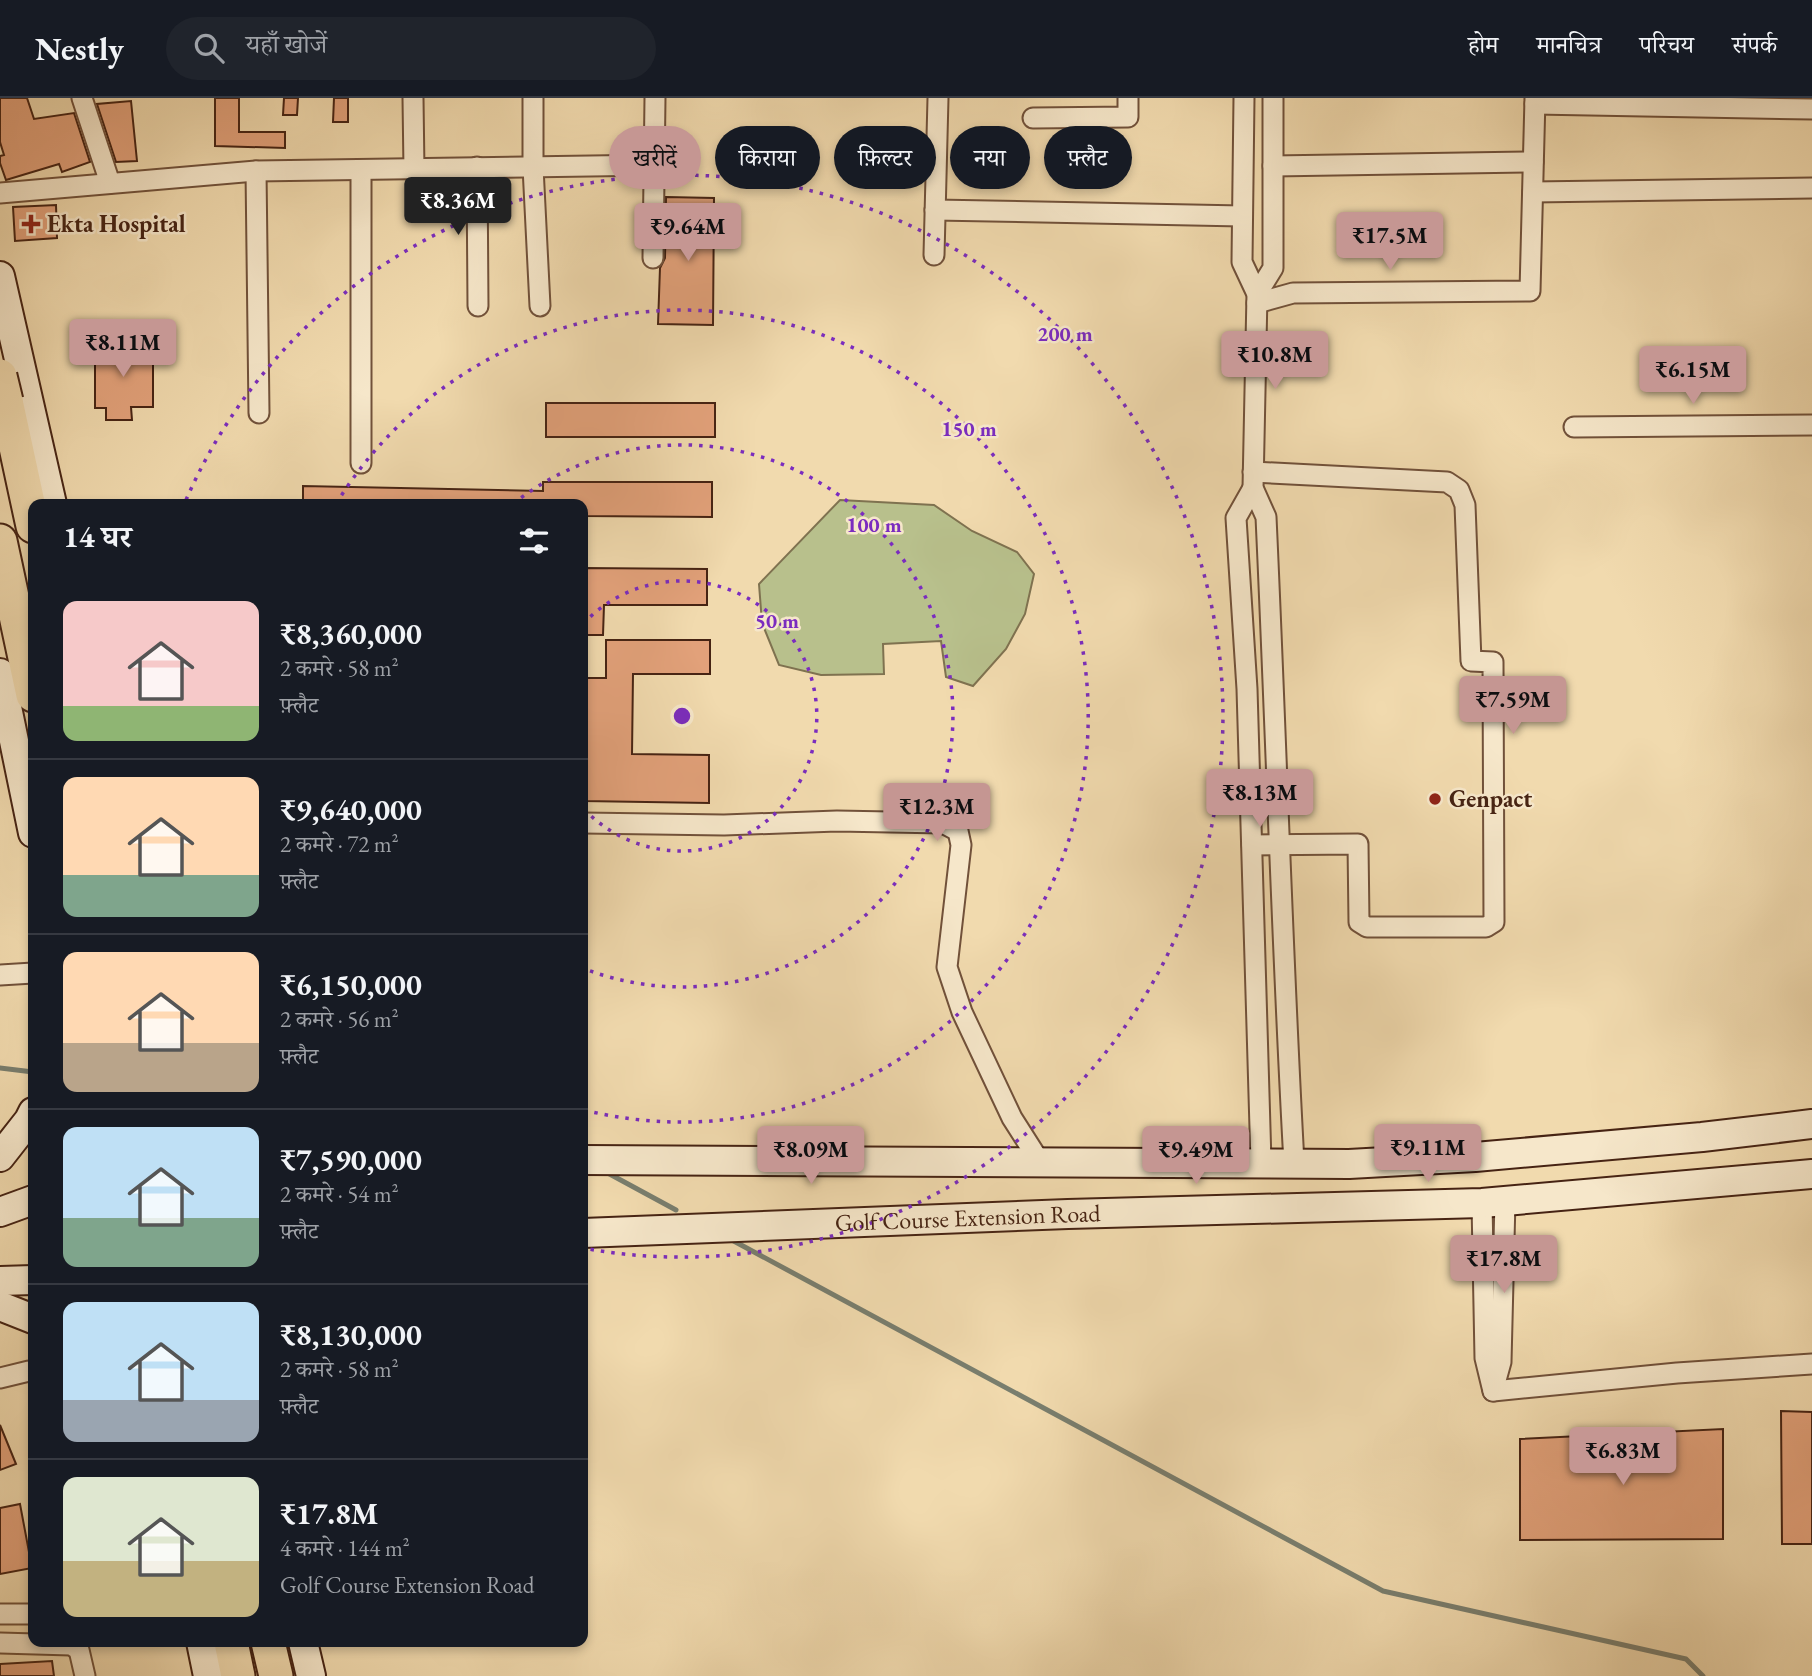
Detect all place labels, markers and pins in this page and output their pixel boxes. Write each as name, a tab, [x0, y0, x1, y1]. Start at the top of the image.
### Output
pin: ₹8.36M	[401, 178, 515, 237]
pin: ₹9.64M	[631, 204, 745, 263]
place label: Ekta Hospital	[47, 208, 186, 239]
pin: ₹17.5M	[1333, 212, 1447, 272]
marker: Ekta Hospital	[21, 214, 41, 234]
pin: ₹8.11M	[66, 320, 180, 379]
pin: ₹10.8M	[1218, 331, 1332, 391]
pin: ₹6.15M	[1636, 346, 1750, 406]
pin: ₹7.59M	[1456, 676, 1570, 736]
centre of rings	[670, 704, 694, 728]
pin: ₹8.13M	[1203, 770, 1317, 829]
place label: Genpact	[1449, 783, 1532, 814]
pin: ₹12.3M	[880, 784, 994, 843]
marker: Genpact	[1427, 791, 1443, 807]
pin: ₹9.11M	[1371, 1124, 1485, 1184]
pin: ₹8.09M	[754, 1126, 868, 1186]
pin: ₹9.49M	[1139, 1126, 1253, 1186]
pin: ₹17.8M	[1447, 1236, 1561, 1295]
pin: ₹6.83M	[1566, 1428, 1680, 1487]

